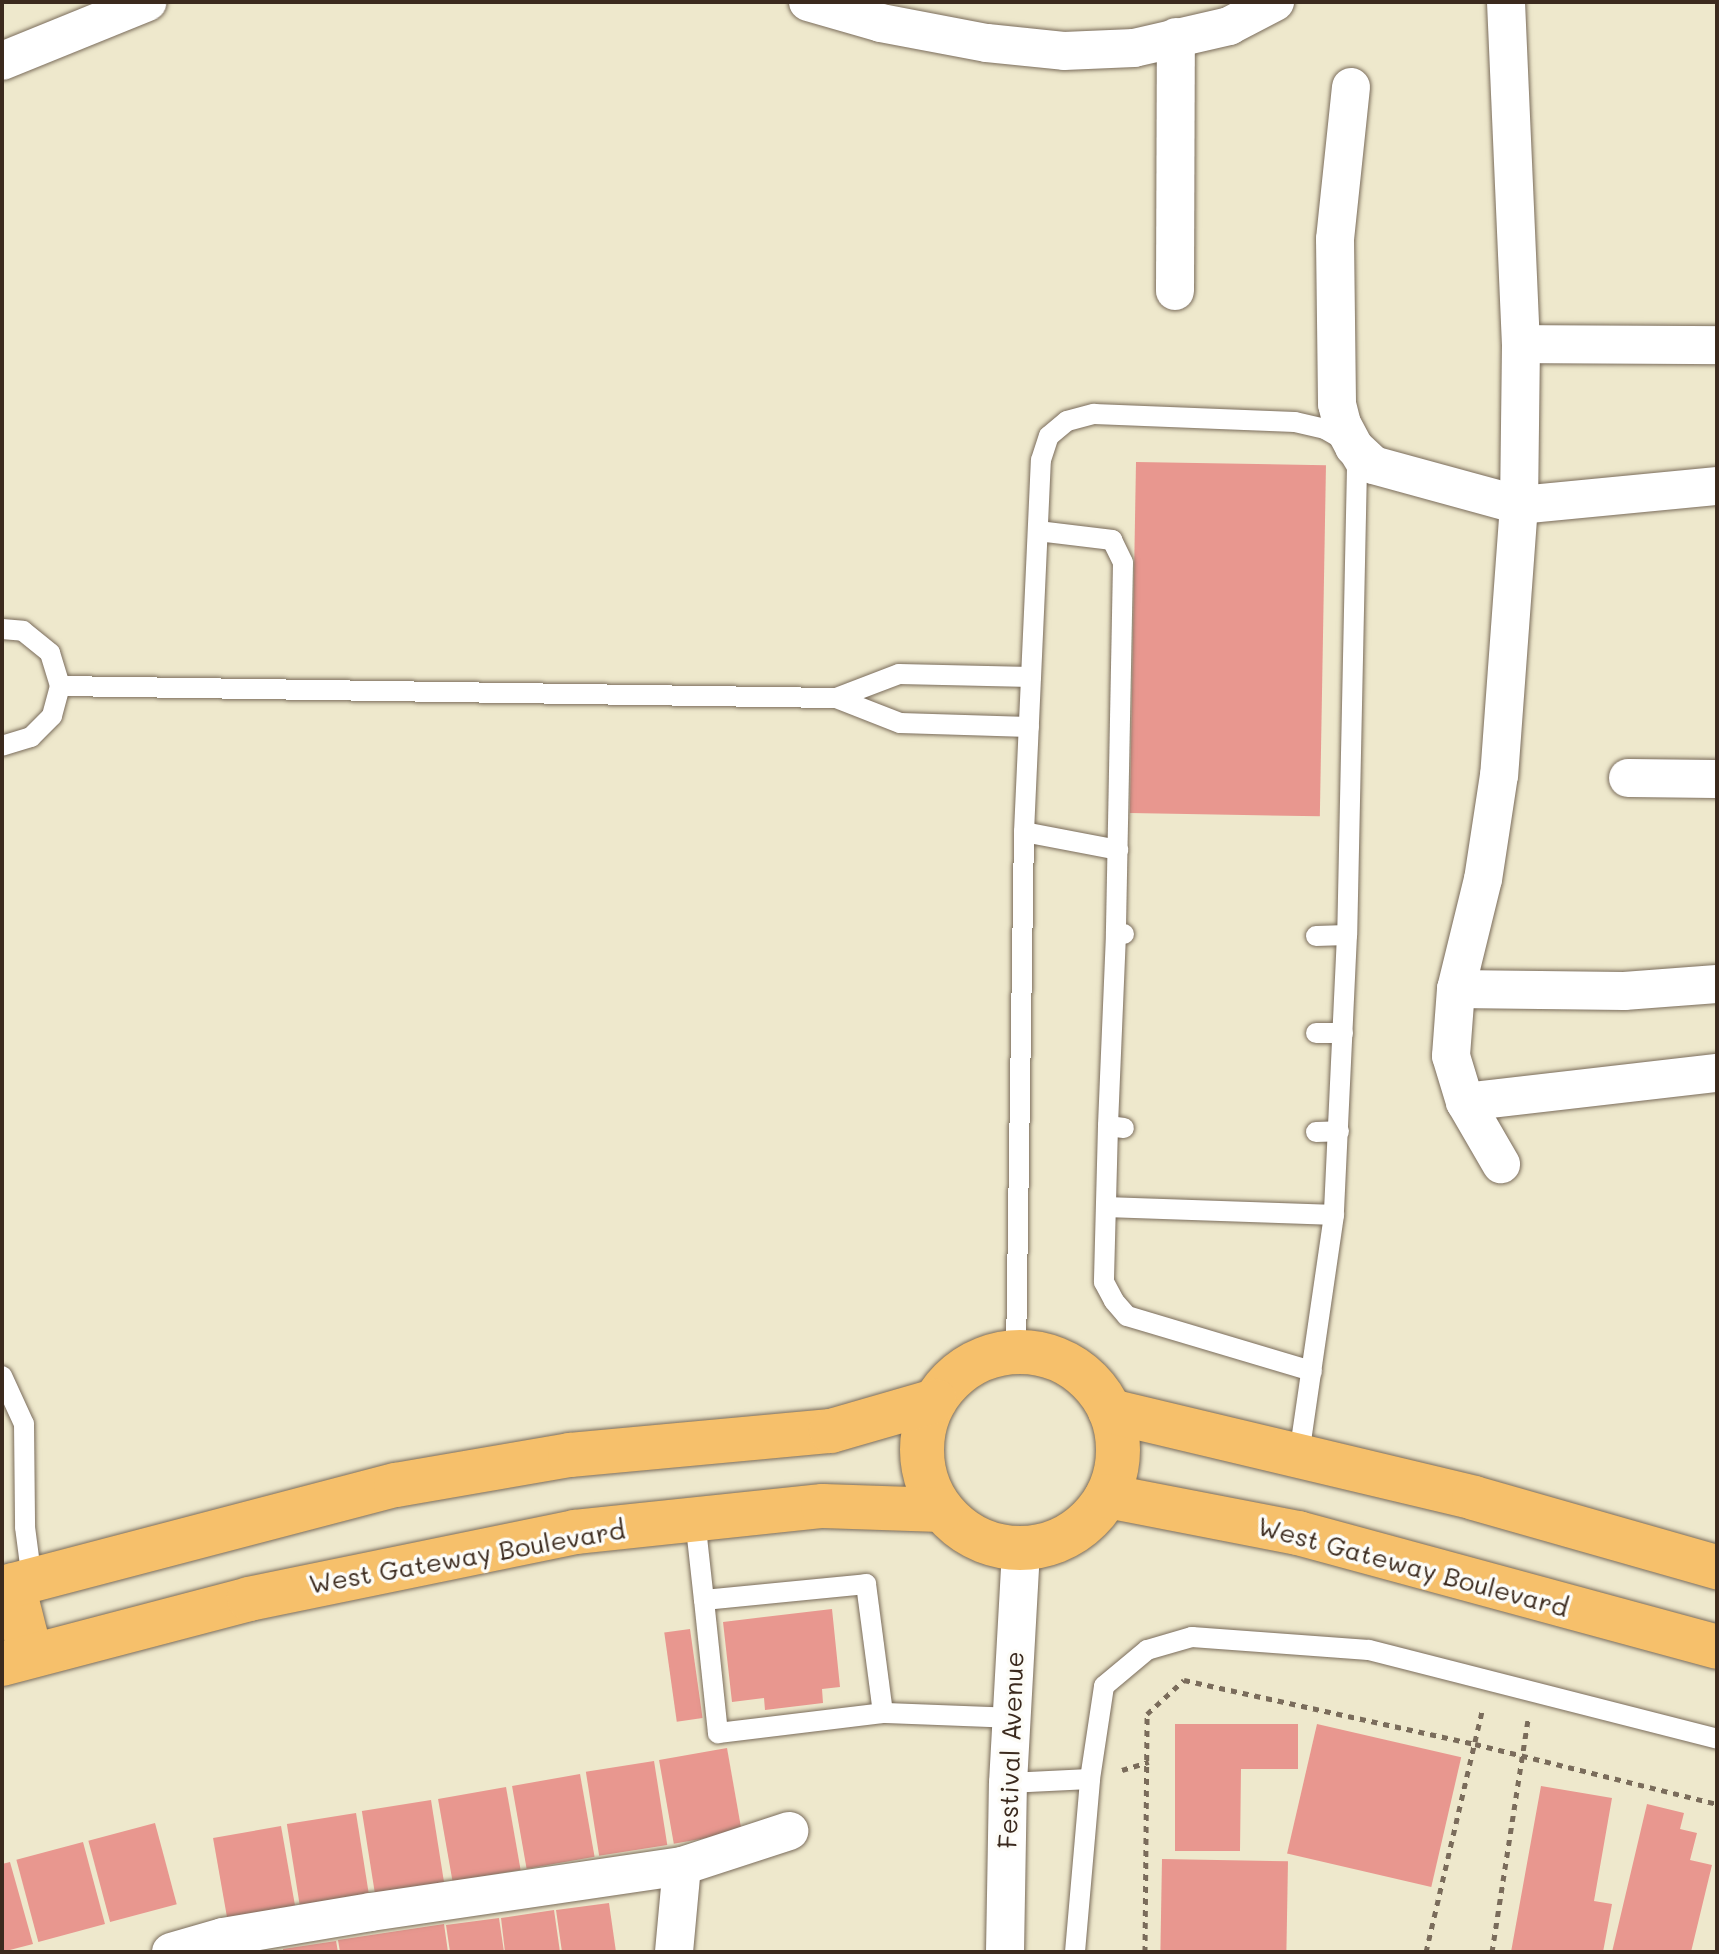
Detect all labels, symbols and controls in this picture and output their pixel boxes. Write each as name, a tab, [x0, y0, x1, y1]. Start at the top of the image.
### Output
street label: West Gateway Boulevard	[1254, 1510, 1572, 1624]
street label: West Gateway Boulevard	[306, 1514, 628, 1600]
street label: Festival Avenue	[992, 1651, 1030, 1849]

